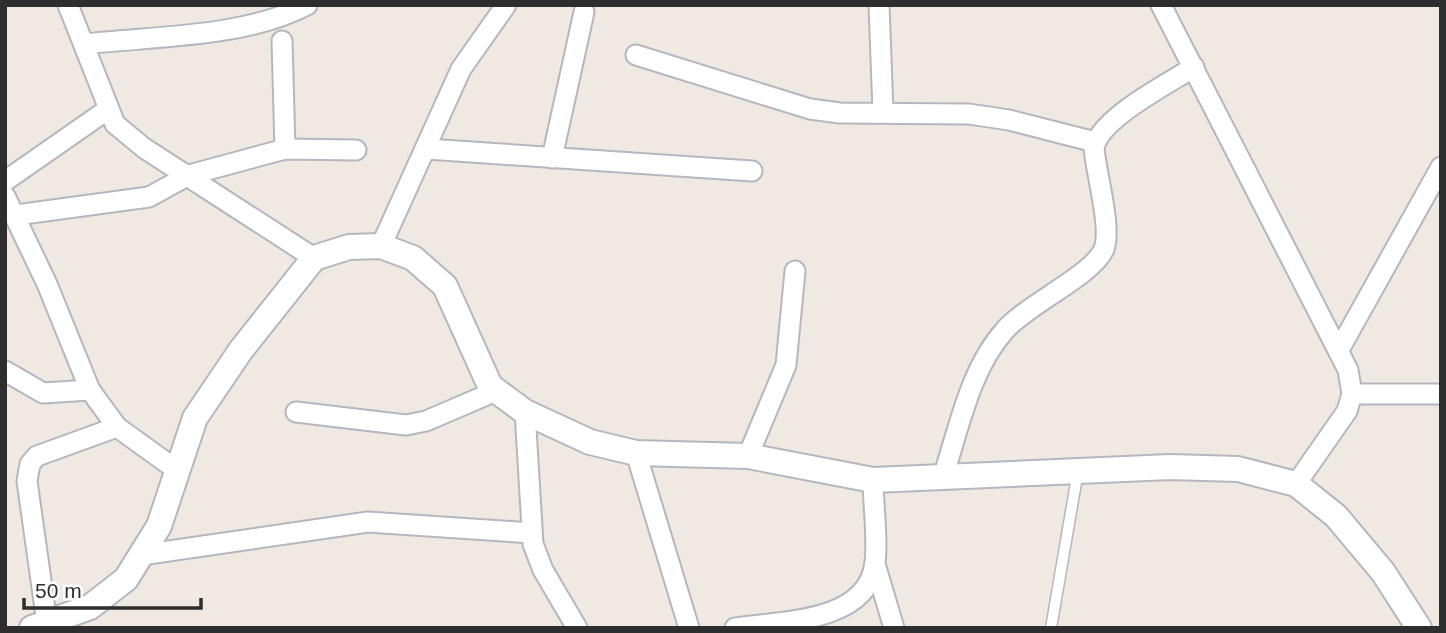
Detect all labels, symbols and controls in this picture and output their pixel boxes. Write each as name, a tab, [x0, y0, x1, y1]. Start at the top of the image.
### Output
scale bar	[24, 566, 201, 610]
text: 50 m	[35, 579, 82, 602]

